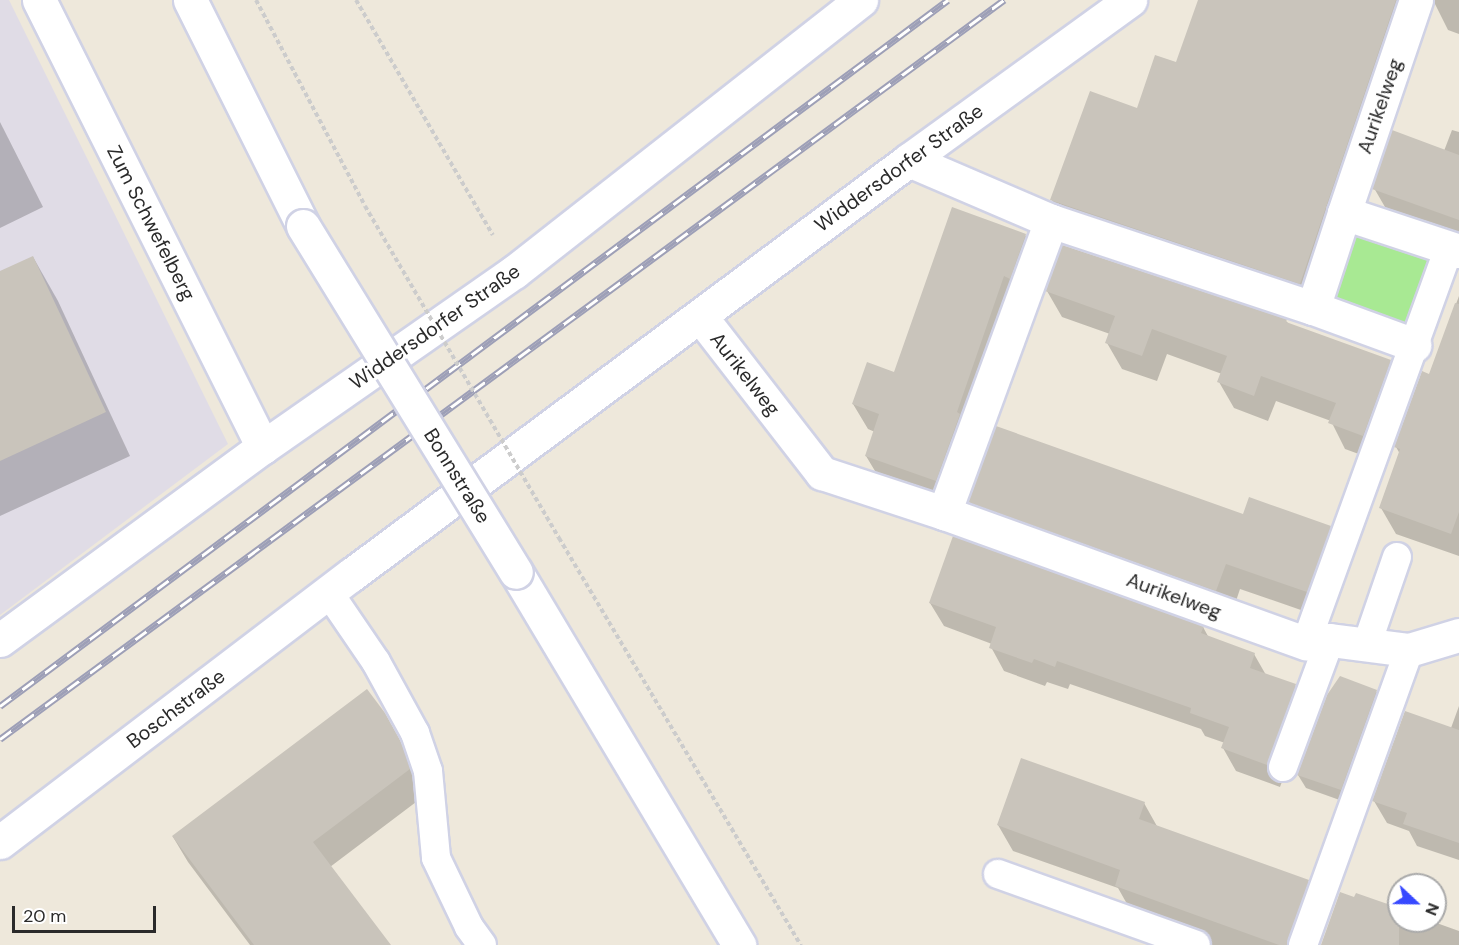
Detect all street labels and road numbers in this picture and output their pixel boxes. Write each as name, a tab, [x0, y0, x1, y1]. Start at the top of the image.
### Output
street label: Aurikelweg	[1352, 55, 1408, 157]
street label: Widdersdorfer Straße	[810, 99, 988, 237]
street label: Zum Schwefelberg	[102, 142, 200, 304]
street label: Widdersdorfer Straße	[345, 259, 525, 395]
street label: Aurikelweg	[705, 328, 785, 420]
street label: Bonnstraße	[418, 424, 496, 528]
street label: Aurikelweg	[1123, 568, 1225, 624]
street label: Boschstraße	[122, 664, 230, 754]

